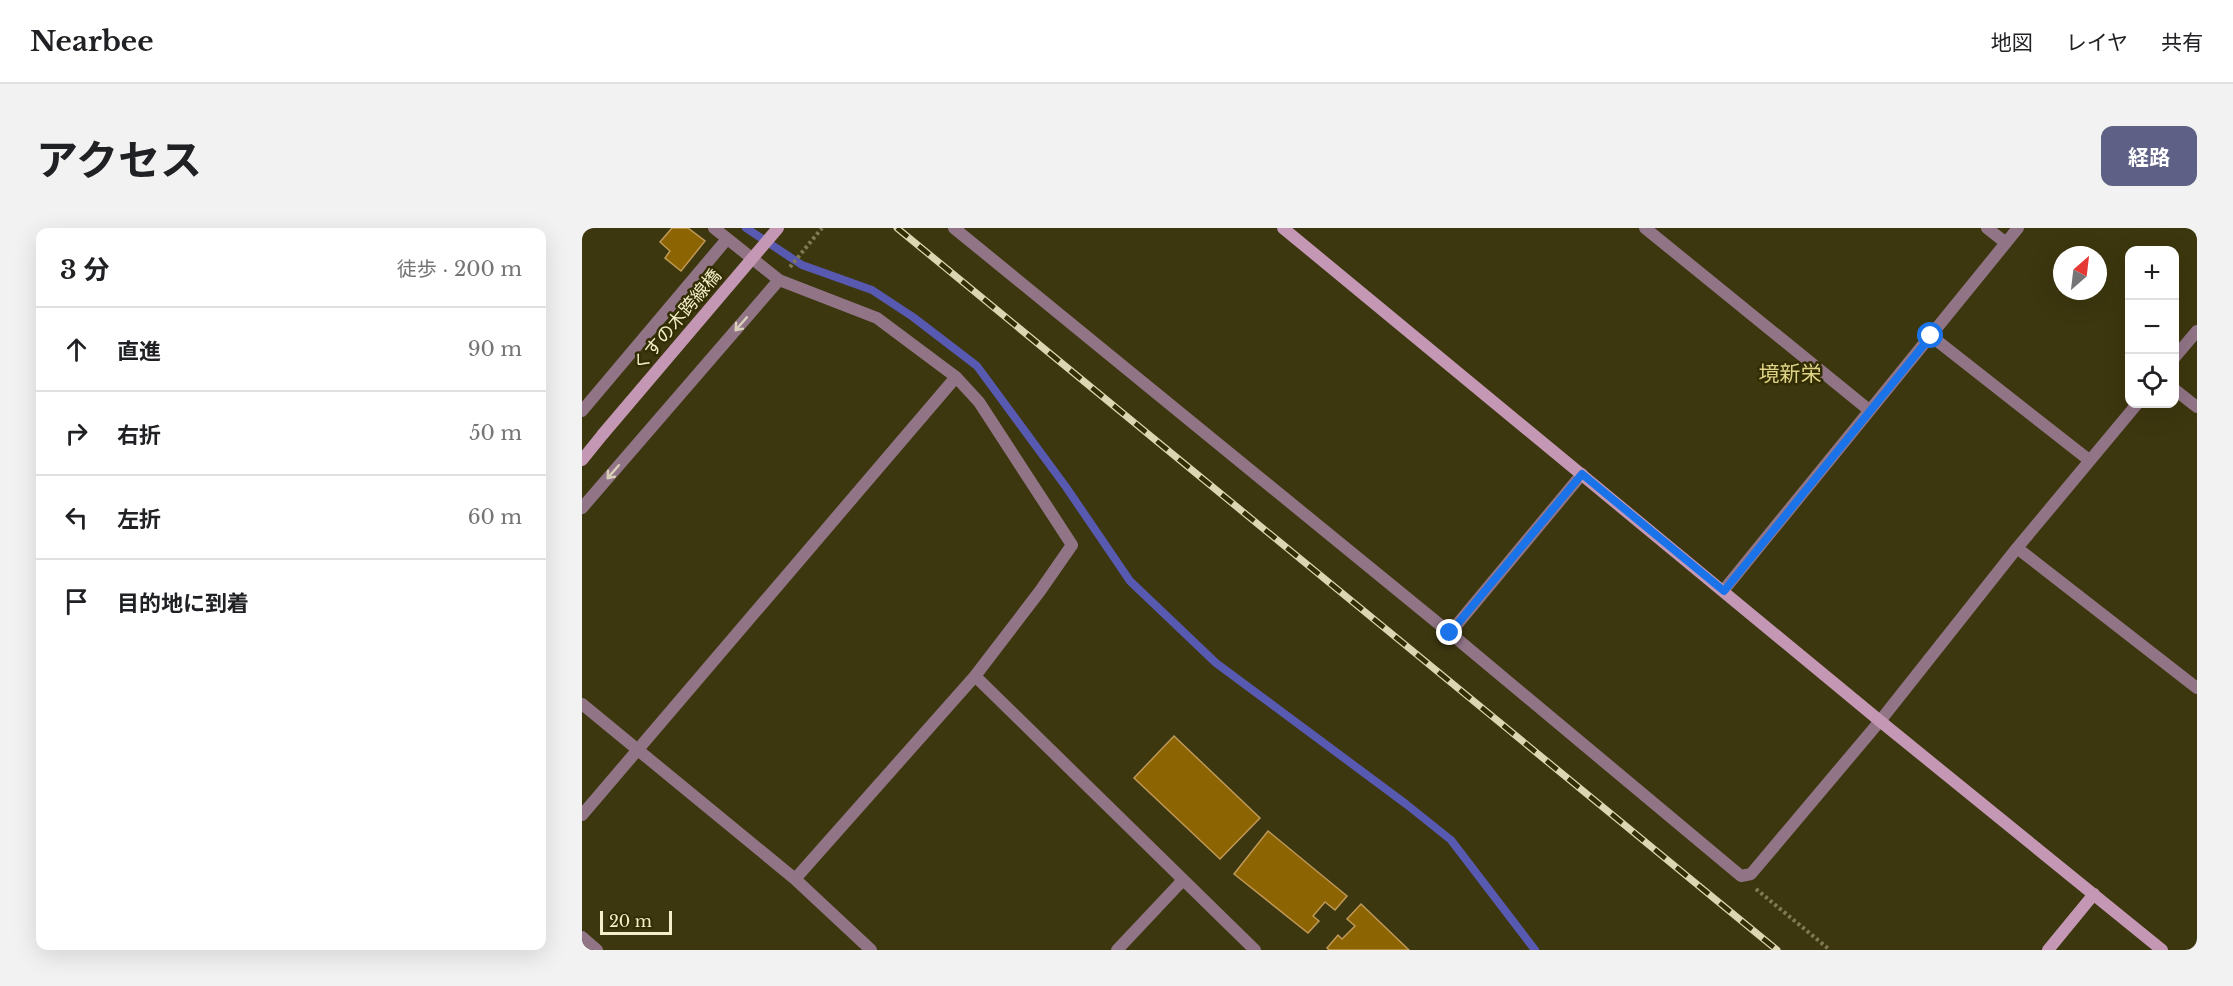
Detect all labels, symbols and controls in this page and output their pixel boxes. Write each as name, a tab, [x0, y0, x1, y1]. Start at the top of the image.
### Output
text: Nearbee	[30, 24, 154, 59]
text: 地図	[1991, 30, 2033, 56]
text: レイヤ	[2066, 30, 2128, 56]
text: 共有	[2161, 30, 2203, 56]
button: 経路	[2101, 126, 2197, 186]
text: アクセス	[36, 134, 202, 186]
north arrow	[2053, 246, 2107, 300]
map controls	[2125, 246, 2179, 408]
button: +	[2125, 246, 2179, 300]
text: 3 分	[60, 254, 109, 286]
text: 徒歩 · 200 m	[397, 257, 522, 281]
street label: くすの木跨線橋	[628, 265, 726, 375]
button: −	[2125, 300, 2179, 354]
one-way arrow	[734, 316, 748, 331]
route start	[1917, 322, 1943, 348]
icon: ahead	[60, 333, 93, 366]
text: 90 m	[468, 337, 522, 361]
text: 直進	[117, 338, 161, 365]
button: locate	[2125, 354, 2179, 408]
district label: 境新栄	[1759, 361, 1822, 387]
icon: right	[60, 417, 93, 450]
text: 50 m	[469, 421, 522, 445]
text: 右折	[117, 422, 161, 449]
one-way arrow	[606, 464, 620, 479]
icon: left	[60, 501, 93, 534]
text: 60 m	[468, 505, 522, 529]
text: 左折	[117, 506, 161, 533]
icon: arrive	[60, 585, 93, 618]
text: 目的地に到着	[117, 590, 249, 617]
route end	[1436, 619, 1462, 645]
scale bar	[600, 908, 672, 936]
text: 20 m	[609, 911, 652, 931]

